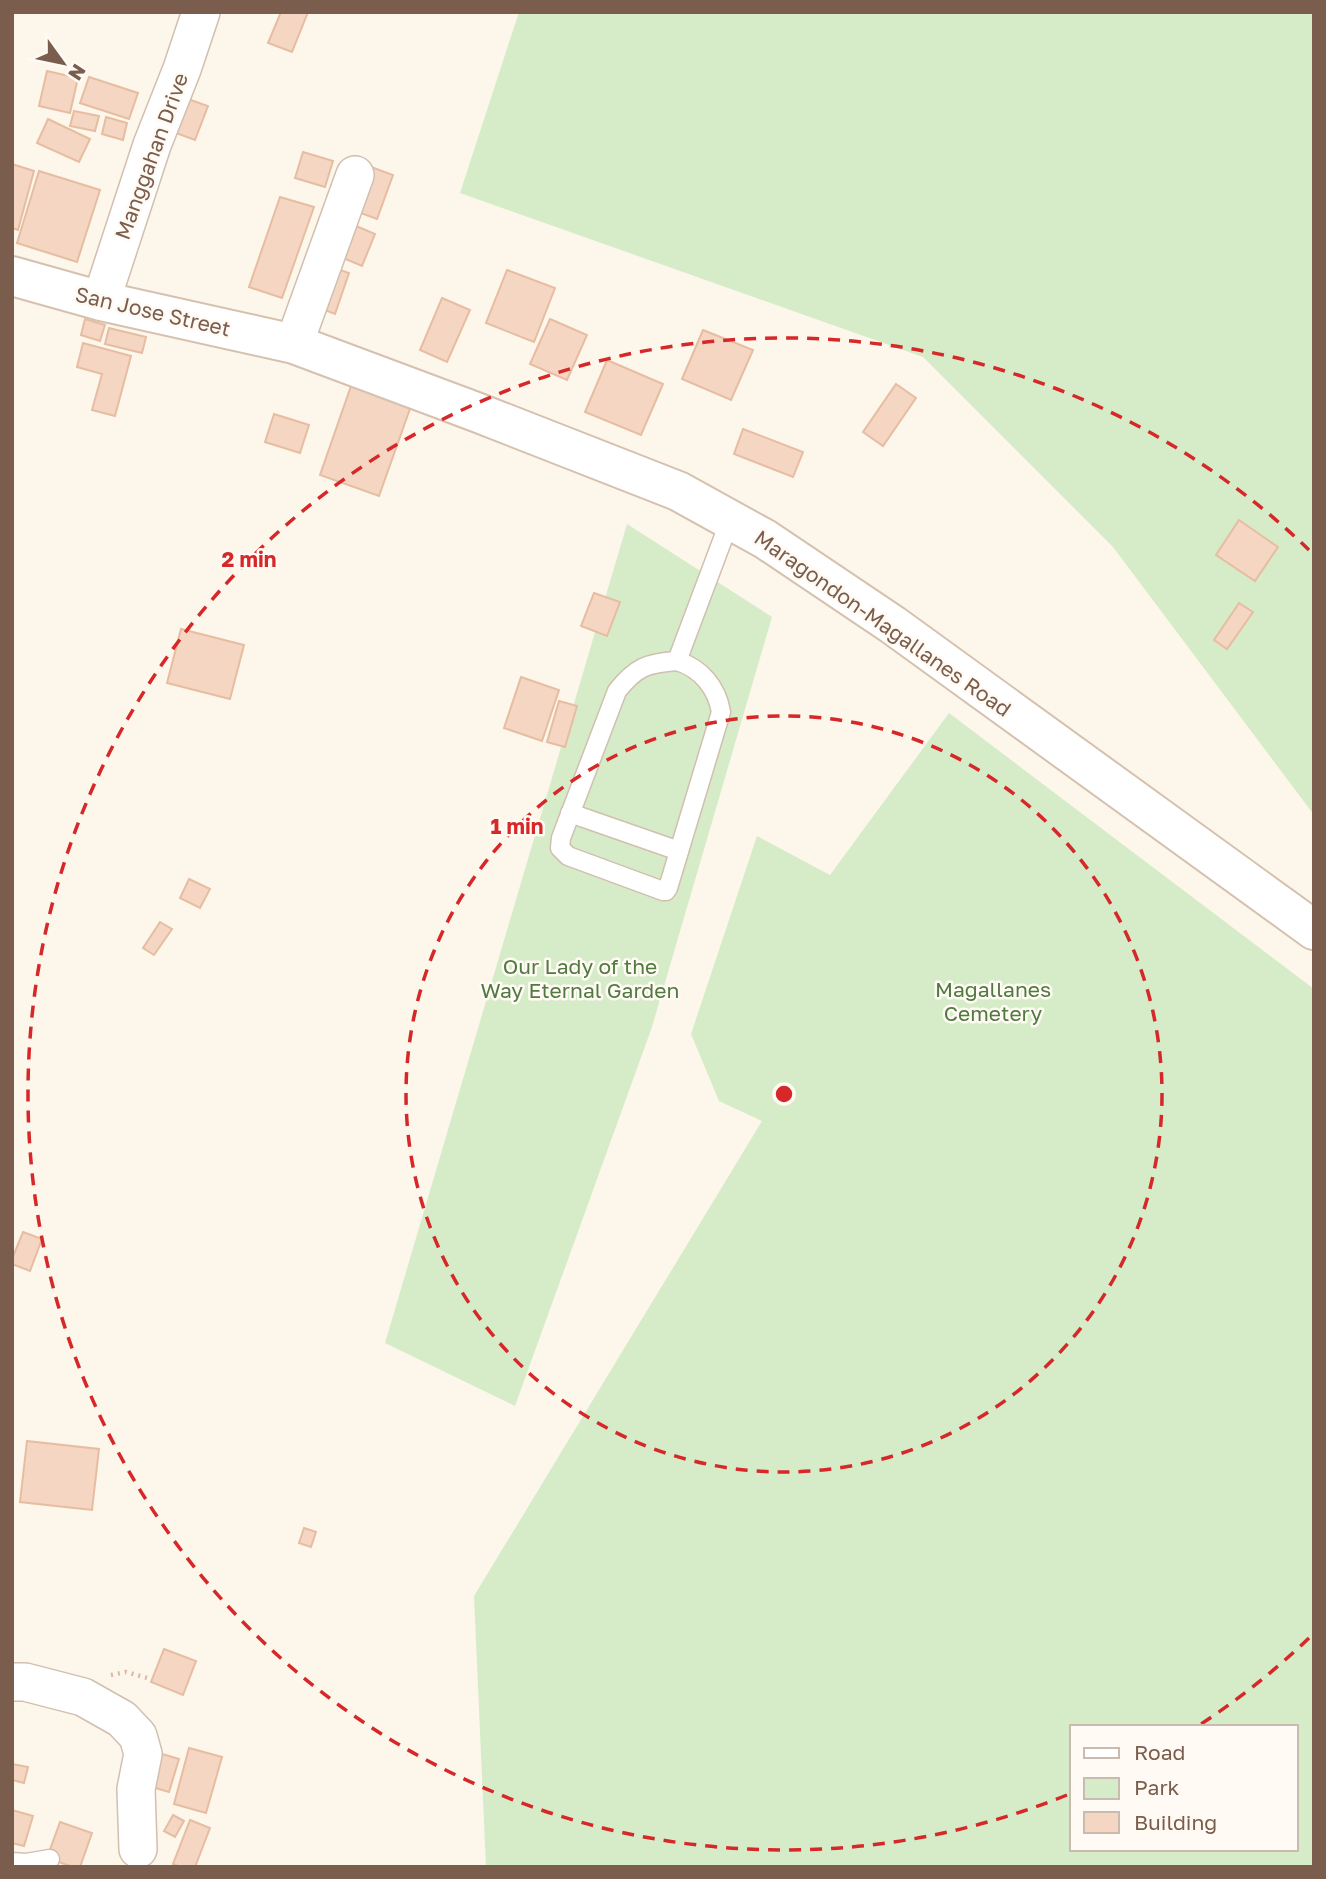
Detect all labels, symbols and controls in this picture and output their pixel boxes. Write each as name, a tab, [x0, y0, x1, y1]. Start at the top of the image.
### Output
north arrow	[28, 28, 98, 98]
text: N	[64, 60, 91, 85]
street label: Manggahan Drive	[109, 69, 193, 243]
street label: San Jose Street	[73, 281, 233, 341]
street label: Maragondon-Magallanes Road	[750, 524, 1016, 722]
text: 2 min	[222, 546, 276, 572]
text: 1 min	[491, 813, 543, 839]
park label: Our Lady of the Way Eternal Garden	[481, 953, 679, 1003]
park label: Magallanes Cemetery	[935, 976, 1051, 1026]
centre of rings	[772, 1082, 796, 1106]
legend	[1070, 1725, 1298, 1851]
text: Road	[1134, 1739, 1185, 1765]
text: Park	[1134, 1774, 1180, 1800]
text: Building	[1134, 1809, 1217, 1835]

